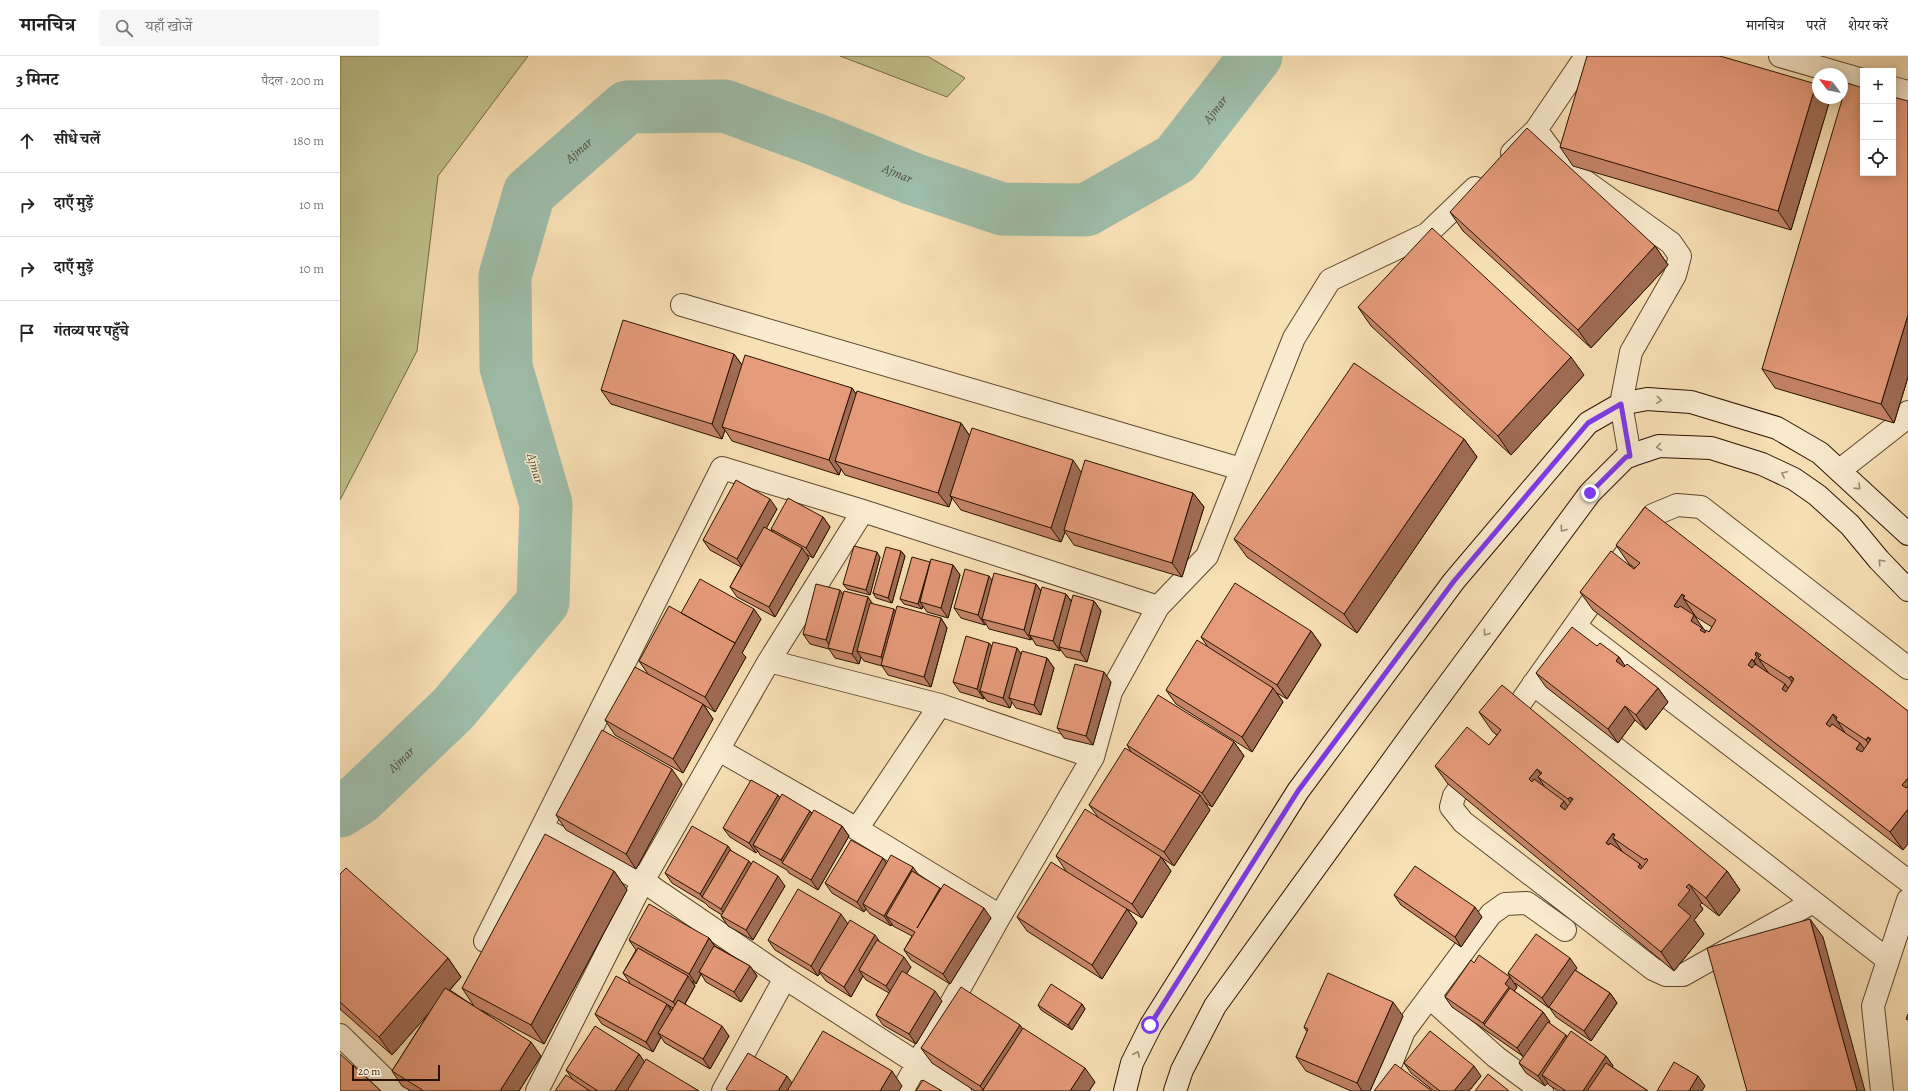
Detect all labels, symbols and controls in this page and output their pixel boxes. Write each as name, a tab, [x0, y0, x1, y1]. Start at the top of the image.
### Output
search box	[99, 10, 379, 46]
text: मानचित्र	[20, 12, 75, 38]
text: यहाँ खोजें	[145, 16, 192, 36]
text: मानचित्र	[1746, 16, 1784, 35]
text: परतें	[1806, 16, 1826, 35]
text: शेयर करें	[1848, 16, 1888, 35]
icon: search	[113, 17, 135, 39]
text: 3 मिनट	[16, 68, 58, 91]
north arrow	[1812, 68, 1848, 104]
map controls	[1860, 68, 1896, 176]
button: +	[1860, 68, 1896, 104]
text: पैदल · 200 m	[262, 72, 324, 89]
water label: Ajmar	[1198, 92, 1231, 128]
button: −	[1860, 104, 1896, 140]
text: सीधे चलें	[54, 129, 100, 149]
icon: ahead	[16, 130, 38, 152]
text: 180 m	[293, 132, 324, 149]
water label: Ajmar	[561, 133, 596, 167]
button: locate	[1860, 140, 1896, 176]
water label: Ajmar	[879, 159, 915, 187]
text: दाएँ मुड़ें	[54, 193, 93, 213]
icon: right	[16, 194, 38, 216]
text: 10 m	[299, 196, 324, 213]
text: दाएँ मुड़ें	[54, 257, 93, 277]
icon: right	[16, 258, 38, 280]
text: 10 m	[299, 260, 324, 277]
text: गंतव्य पर पहुँचे	[54, 321, 129, 341]
icon: arrive	[16, 322, 38, 344]
one-way arrow	[1656, 395, 1662, 404]
one-way arrow	[1656, 442, 1662, 451]
water label: Ajmar	[523, 450, 548, 486]
one-way arrow	[1780, 471, 1788, 479]
one-way arrow	[1853, 482, 1861, 489]
route end	[1581, 484, 1599, 502]
one-way arrow	[1561, 524, 1568, 531]
one-way arrow	[1878, 559, 1885, 567]
one-way arrow	[1484, 629, 1491, 636]
water label: Ajmar	[383, 743, 418, 777]
route start	[1141, 1016, 1159, 1034]
one-way arrow	[1132, 1051, 1140, 1058]
scale bar	[352, 1063, 440, 1082]
text: 20 m	[358, 1064, 380, 1079]

